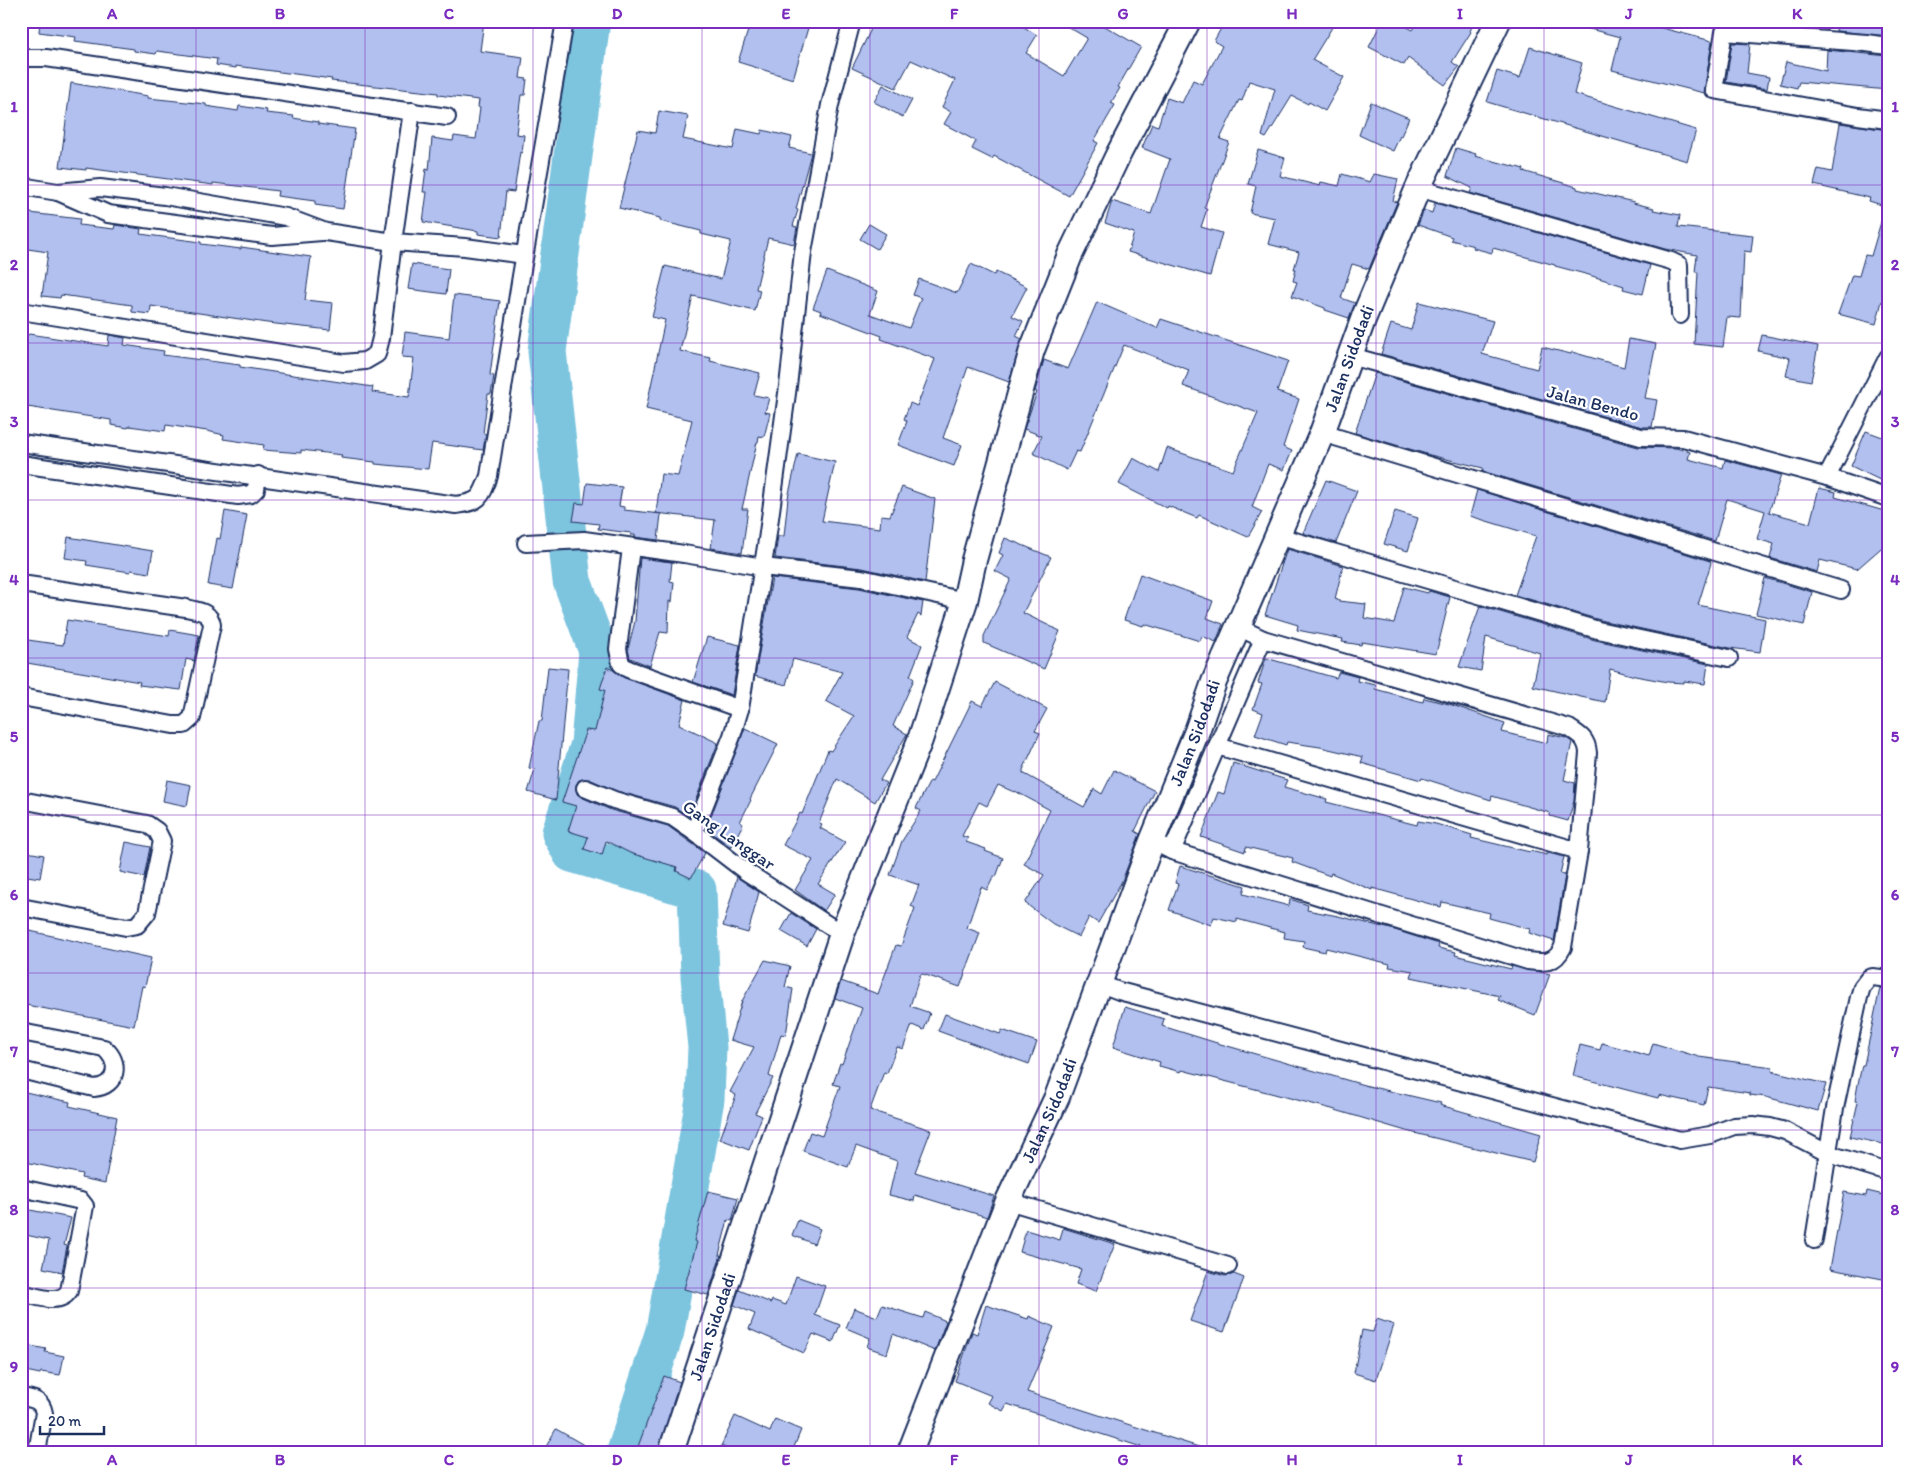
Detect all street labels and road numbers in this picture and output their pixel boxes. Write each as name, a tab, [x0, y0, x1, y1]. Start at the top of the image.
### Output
street label: Jalan Sidodadi	[1320, 302, 1379, 415]
street label: Jalan Bendo	[1544, 380, 1642, 426]
street label: Jalan Sidodadi	[1165, 677, 1225, 789]
street label: Gang Langgar	[678, 795, 780, 876]
street label: Jalan Sidodadi	[1017, 1055, 1081, 1166]
street label: Jalan Sidodadi	[684, 1270, 740, 1383]

